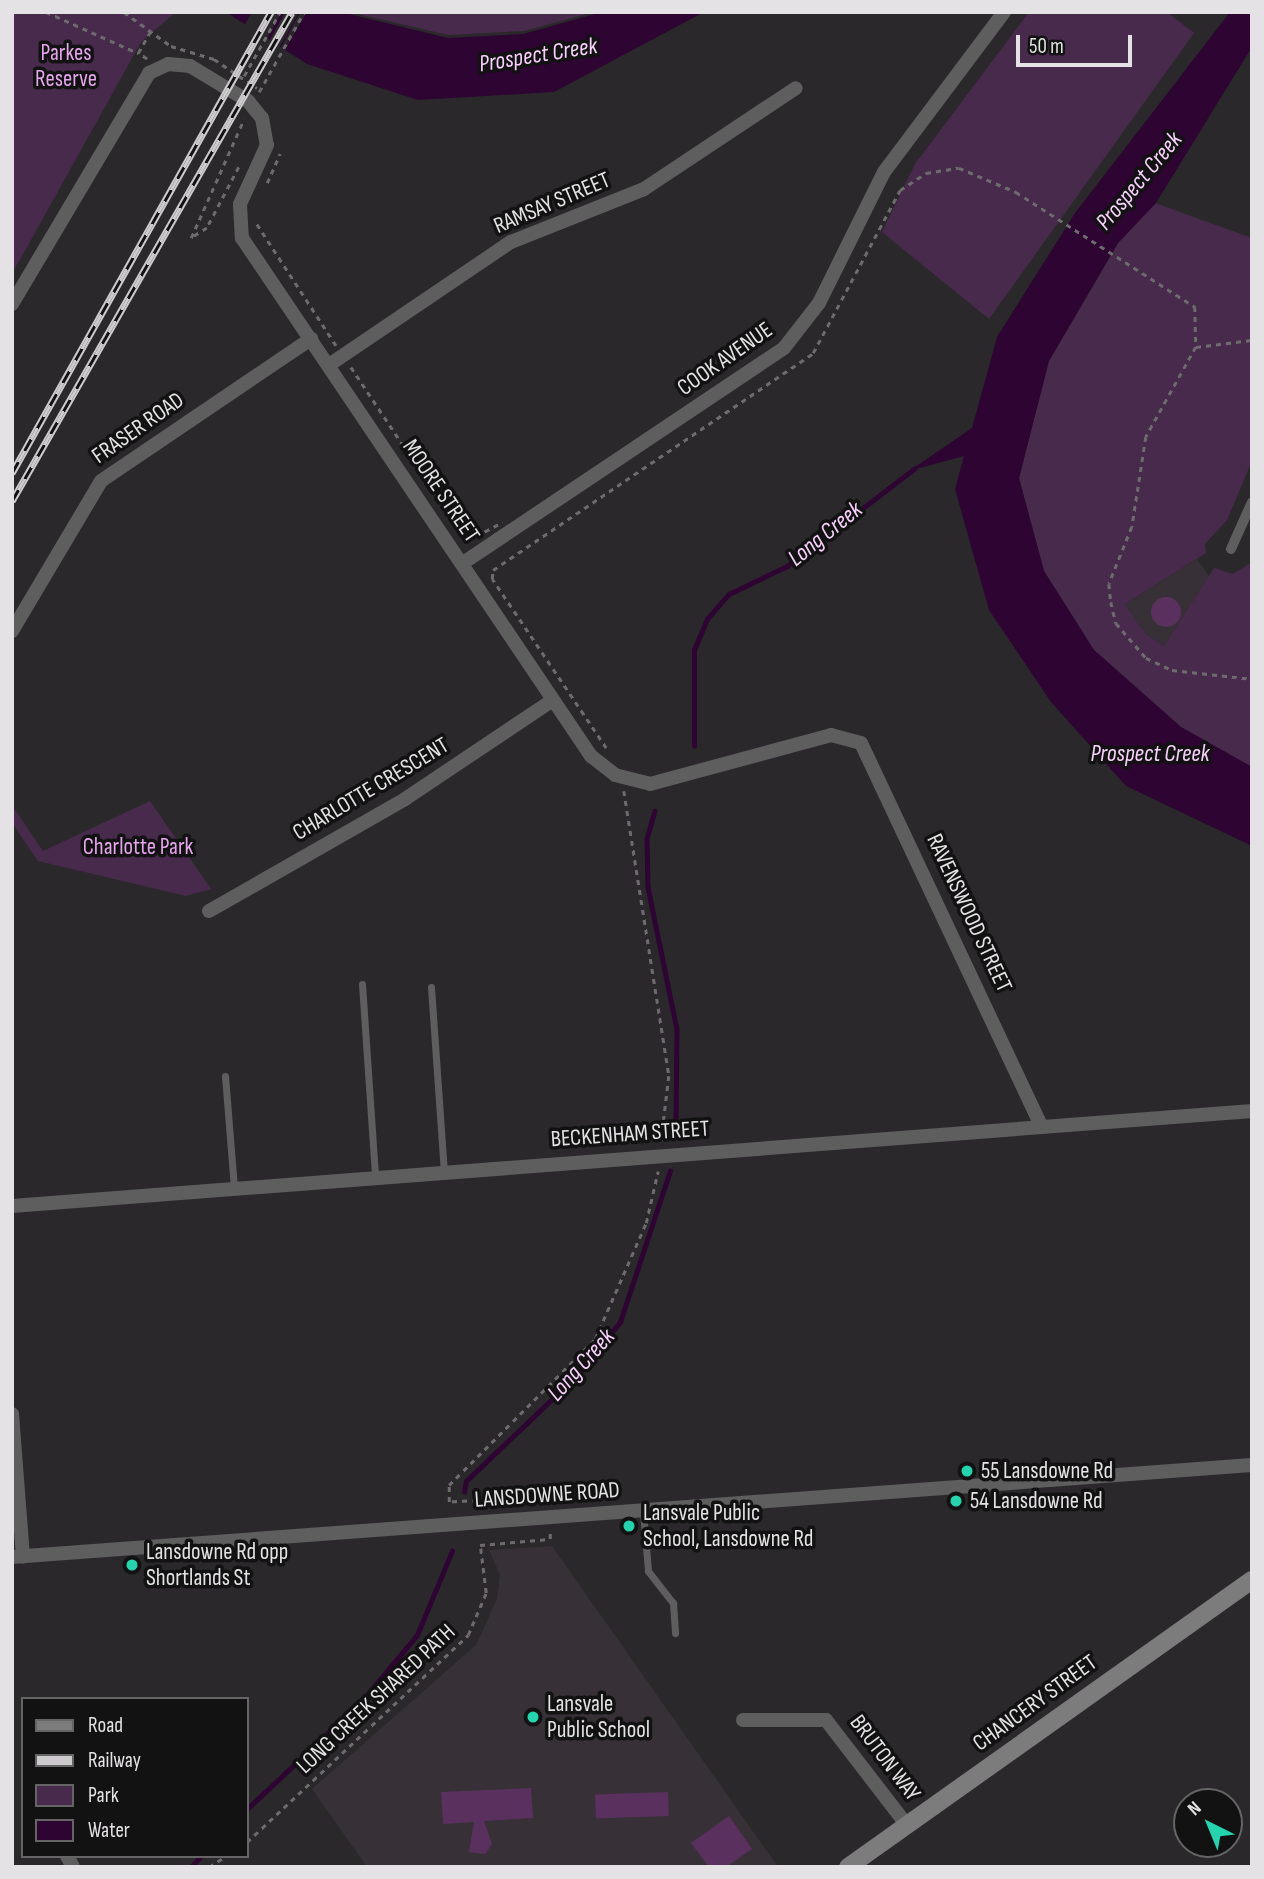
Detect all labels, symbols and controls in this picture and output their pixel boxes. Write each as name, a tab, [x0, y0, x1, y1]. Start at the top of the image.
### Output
scale bar	[1019, 21, 1134, 65]
water label: Prospect Creek	[477, 31, 599, 79]
text: 50 m	[1029, 34, 1064, 59]
park label: Parkes Reserve	[35, 39, 97, 93]
water label: Prospect Creek	[1090, 126, 1188, 236]
street label: RAMSAY STREET	[490, 166, 614, 240]
street label: COOK AVENUE	[672, 316, 778, 402]
street label: FRASER ROAD	[87, 386, 189, 470]
street label: MOORE STREET	[397, 434, 485, 548]
water label: Long Creek	[782, 495, 868, 573]
street label: CHARLOTTE CRESCENT	[288, 732, 454, 846]
water label: Prospect Creek	[1090, 740, 1210, 768]
street label: RAVENSWOOD STREET	[920, 829, 1018, 997]
park label: Charlotte Park	[83, 833, 193, 861]
street label: BECKENHAM STREET	[550, 1115, 710, 1153]
water label: Long Creek	[541, 1323, 621, 1407]
place label: 55 Lansdowne Rd	[981, 1457, 1113, 1485]
marker: 55 Lansdowne Rd	[959, 1463, 975, 1479]
street label: LANSDOWNE ROAD	[474, 1476, 620, 1514]
place label: 54 Lansdowne Rd	[970, 1487, 1103, 1515]
marker: 54 Lansdowne Rd	[948, 1493, 964, 1509]
place label: Lansvale Public School, Lansdowne Rd	[643, 1499, 813, 1553]
marker: Lansvale Public School, Lansdowne Rd	[621, 1518, 637, 1534]
place label: Lansdowne Rd opp Shortlands St	[146, 1538, 288, 1592]
marker: Lansdowne Rd opp Shortlands St	[124, 1557, 140, 1573]
street label: LONG CREEK SHARED PATH	[291, 1618, 461, 1780]
street label: CHANCERY STREET	[968, 1649, 1102, 1757]
place label: Lansvale Public School	[547, 1690, 650, 1744]
legend	[21, 1697, 248, 1858]
marker: Lansvale Public School	[525, 1709, 541, 1725]
street label: BRUTON WAY	[844, 1709, 926, 1807]
text: Road	[88, 1713, 123, 1738]
text: Railway	[88, 1748, 141, 1773]
text: Park	[88, 1783, 119, 1808]
north arrow	[1173, 1788, 1243, 1858]
text: N	[1183, 1797, 1206, 1821]
text: Water	[88, 1818, 130, 1843]

